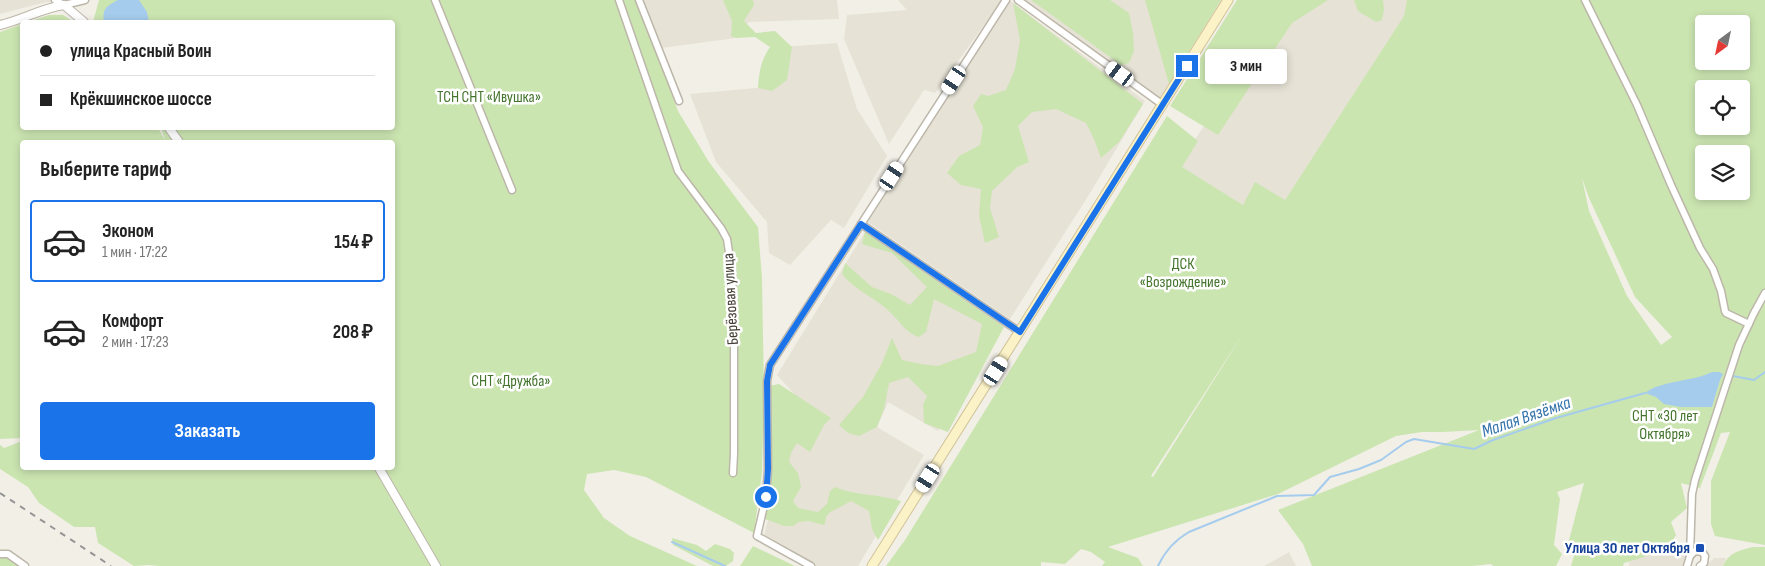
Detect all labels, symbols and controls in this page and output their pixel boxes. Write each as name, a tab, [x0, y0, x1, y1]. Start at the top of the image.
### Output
north arrow	[1695, 15, 1750, 70]
map controls	[1695, 15, 1750, 200]
text: улица Красный Воин	[70, 40, 212, 63]
callout: 3 мин	[1204, 48, 1287, 84]
route end	[1176, 55, 1198, 77]
text: 3 мин	[1230, 57, 1262, 76]
car	[1103, 59, 1136, 89]
car	[939, 63, 968, 97]
button: locate	[1695, 80, 1750, 135]
text: Крёкшинское шоссе	[70, 88, 212, 111]
park label: ТСН СНТ «Ивушка»	[437, 88, 541, 107]
button: layers	[1695, 145, 1750, 200]
text: Выберите тариф	[40, 156, 172, 183]
car	[877, 159, 906, 193]
icon: car	[42, 219, 87, 264]
text: Эконом	[102, 220, 154, 243]
text: 154 ₽	[334, 231, 373, 254]
text: 1 мин · 17:22	[102, 243, 168, 262]
street label: Берёзовая улица	[719, 253, 743, 345]
park label: ДСК «Возрождение»	[1139, 255, 1227, 292]
icon: car	[42, 309, 87, 354]
text: Комфорт	[102, 310, 164, 333]
text: 208 ₽	[333, 321, 373, 344]
text: 2 мин · 17:23	[102, 333, 169, 352]
car	[981, 354, 1010, 388]
park label: СНТ «Дружба»	[471, 372, 551, 391]
water label: Малая Вязёмка	[1479, 392, 1574, 442]
button: Заказать	[40, 402, 375, 460]
park label: СНТ «30 лет Октября»	[1632, 407, 1699, 444]
car	[913, 461, 942, 495]
route start	[755, 486, 777, 508]
place label: Улица 30 лет Октября	[1565, 539, 1690, 558]
marker: Улица 30 лет Октября	[1694, 542, 1706, 554]

